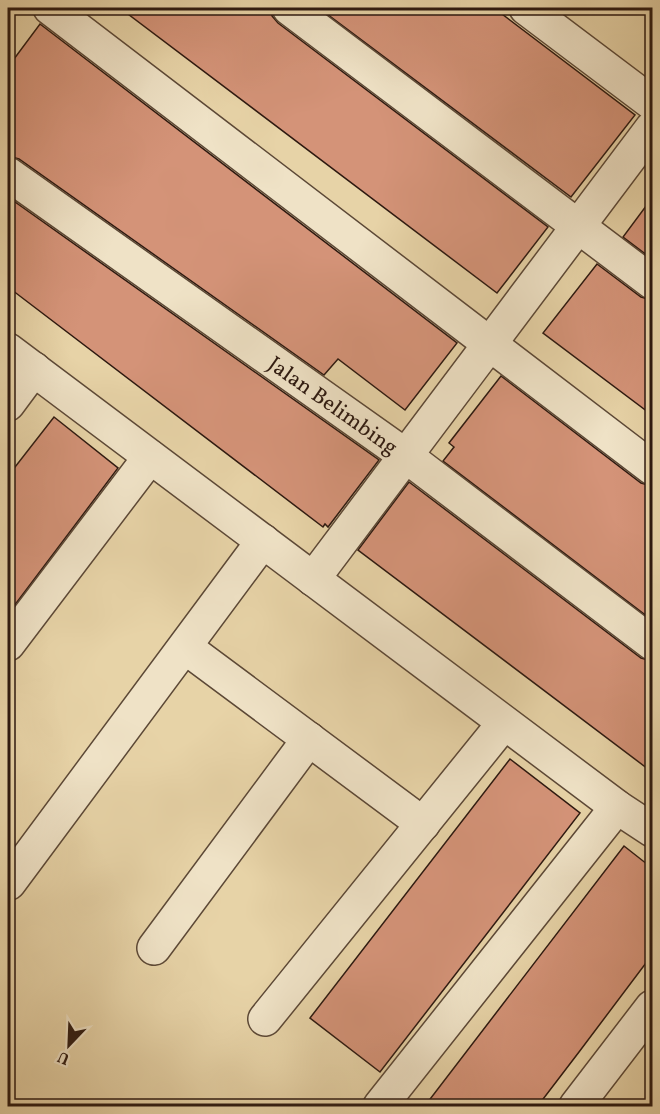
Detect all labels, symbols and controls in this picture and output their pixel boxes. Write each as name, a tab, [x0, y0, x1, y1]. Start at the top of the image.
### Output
street label: Jalan Belimbing	[261, 350, 404, 464]
north arrow	[39, 1015, 99, 1075]
text: U	[55, 1045, 73, 1069]

